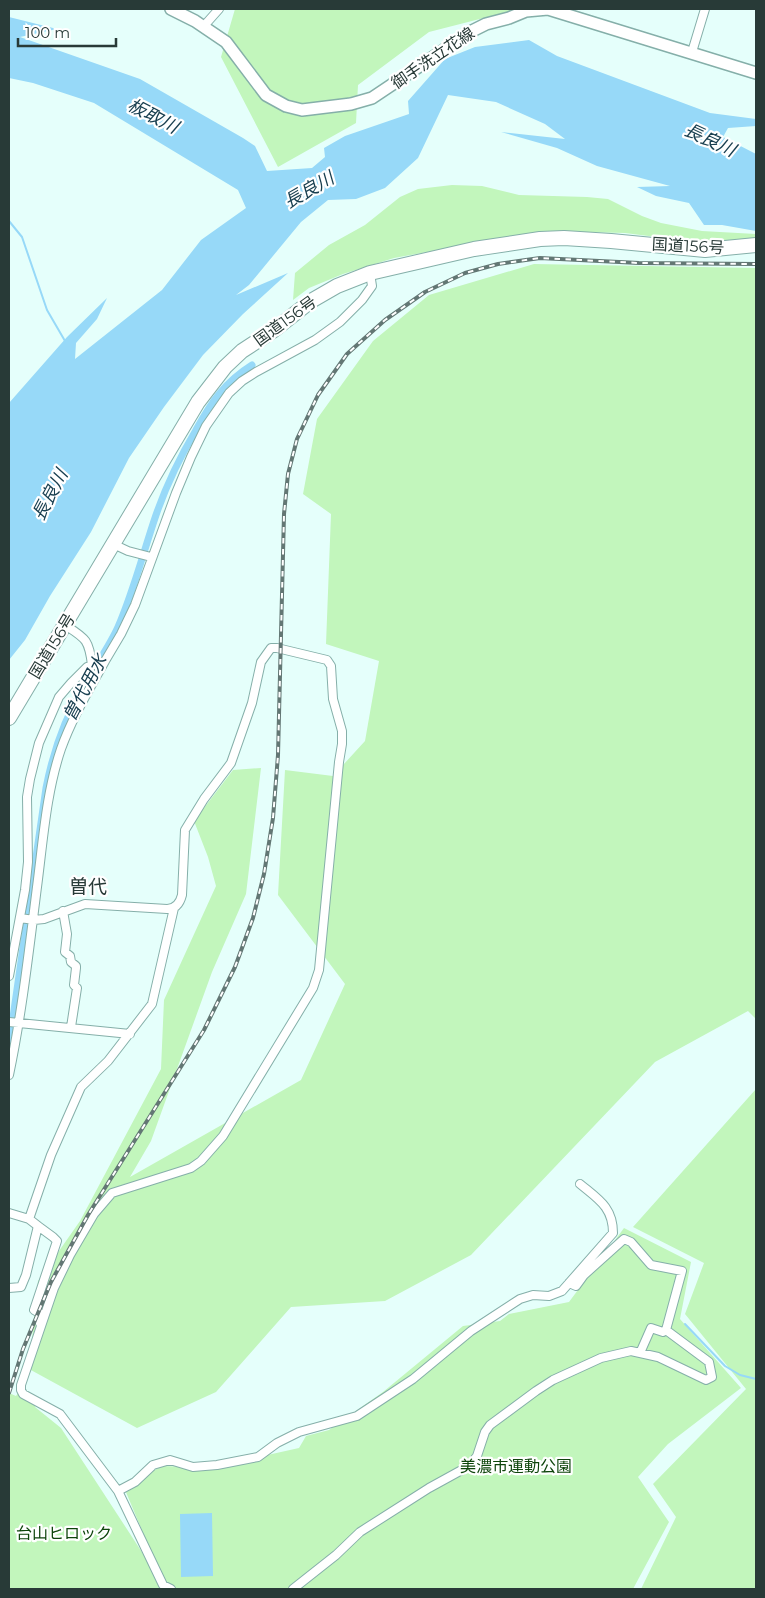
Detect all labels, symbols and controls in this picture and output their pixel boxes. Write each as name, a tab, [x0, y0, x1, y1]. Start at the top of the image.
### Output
scale bar	[18, 15, 115, 47]
text: 100 m	[25, 23, 70, 42]
street label: 御手洗立花線	[388, 23, 478, 93]
water label: 板取川	[124, 94, 184, 139]
water label: 長良川	[681, 119, 741, 162]
water label: 長良川	[280, 166, 340, 213]
street label: 国道156号	[651, 235, 725, 257]
street label: 国道156号	[250, 292, 320, 350]
water label: 長良川	[28, 464, 73, 524]
street label: 国道156号	[25, 610, 79, 682]
water label: 曽代用水	[58, 649, 113, 725]
district label: 曽代	[69, 875, 107, 898]
park label: 美濃市運動公園	[460, 1457, 572, 1476]
park label: 台山ヒロック	[16, 1524, 112, 1543]

